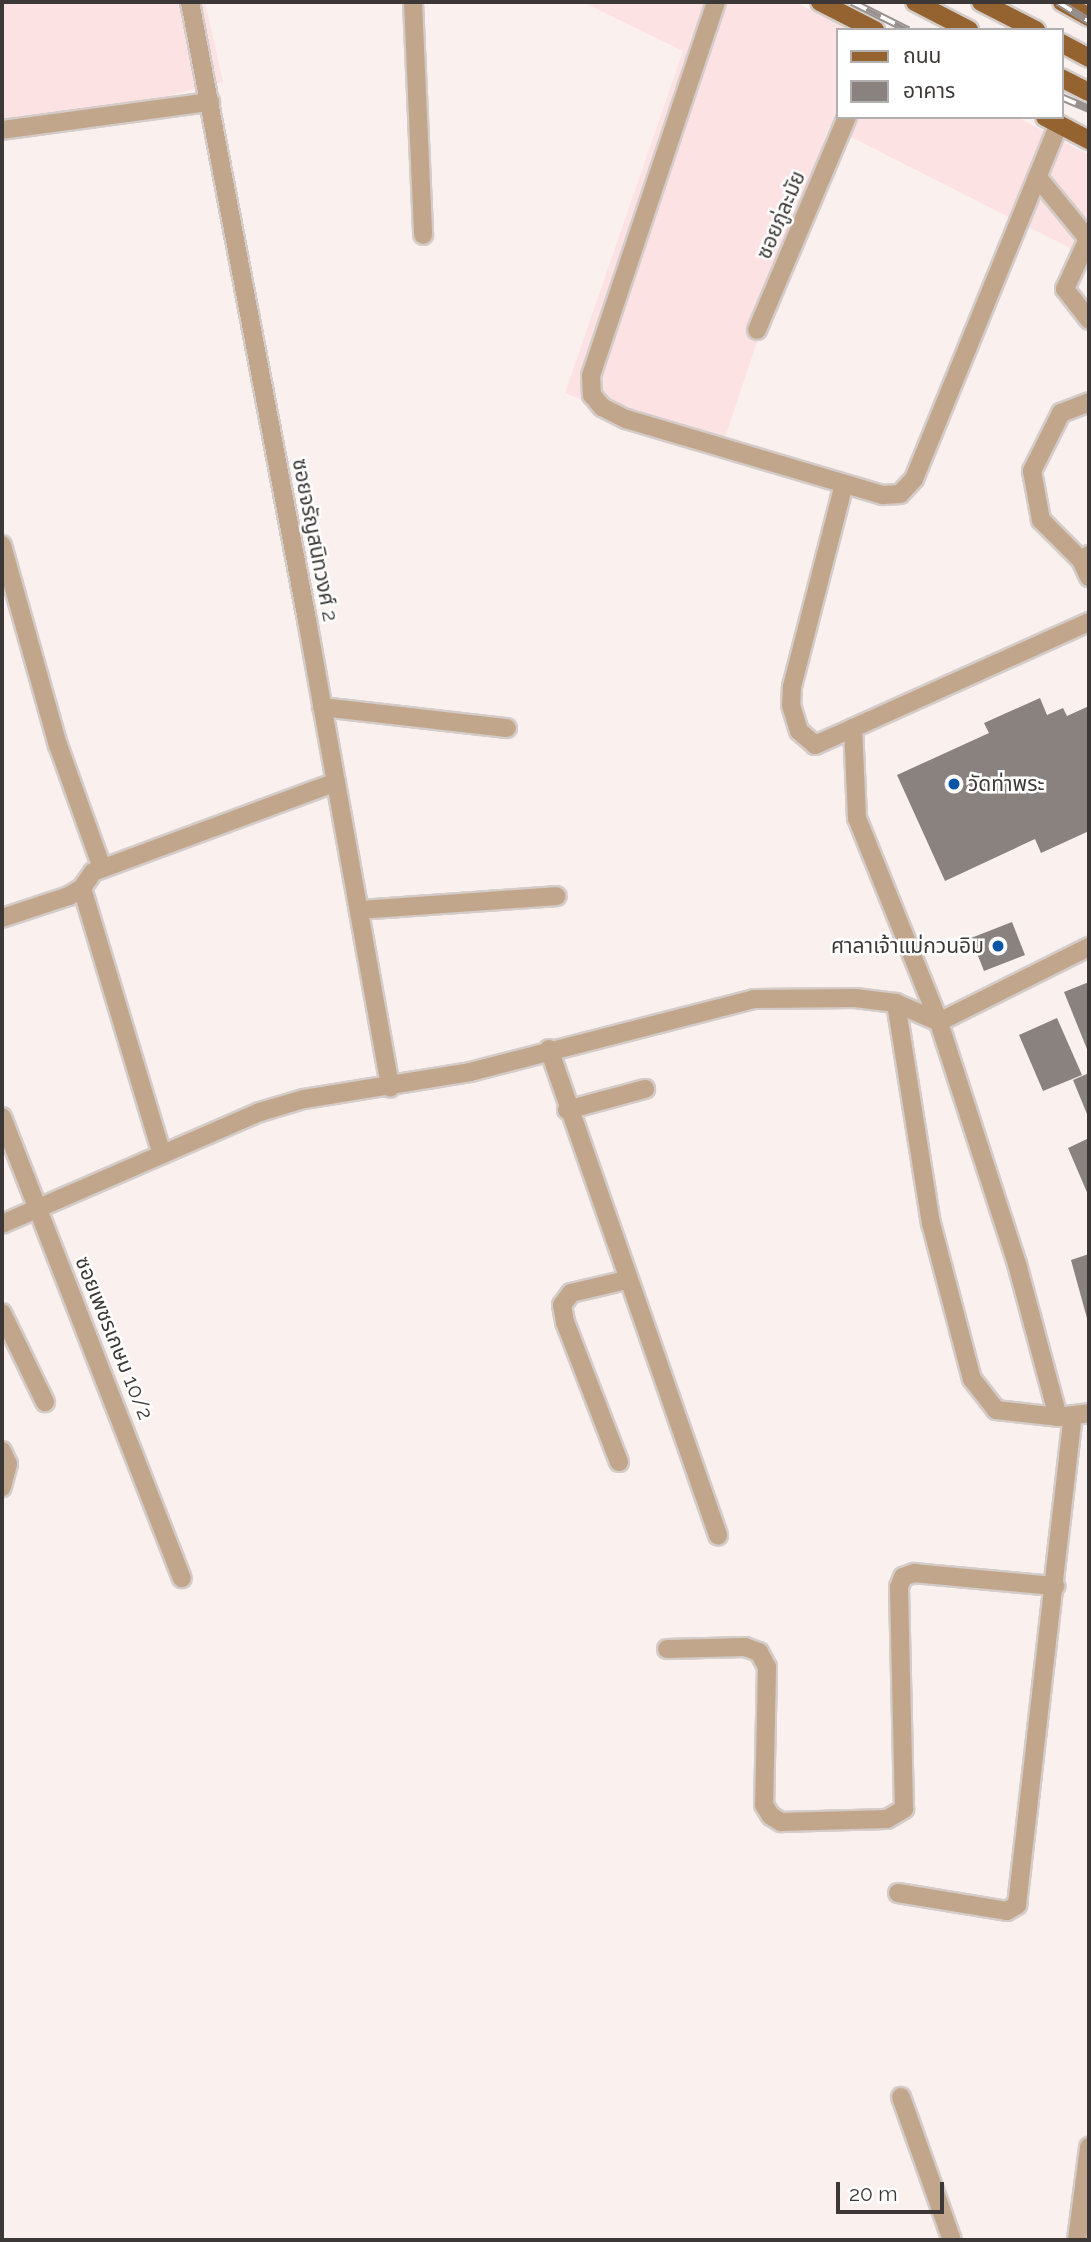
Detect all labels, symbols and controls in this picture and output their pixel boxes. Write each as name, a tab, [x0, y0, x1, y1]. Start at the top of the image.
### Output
legend	[836, 28, 1063, 119]
text: ถนน	[903, 43, 941, 68]
text: อาคาร	[903, 78, 955, 103]
street label: ซอยภู่ละมัย	[751, 167, 811, 263]
street label: ซอยจรัญสนิทวงศ์ 2	[287, 456, 343, 624]
place label: วัดท่าพระ	[968, 771, 1045, 797]
marker: วัดท่าพระ	[946, 776, 962, 792]
place label: ศาลาเจ้าแม่กวนอิม	[831, 933, 984, 959]
marker: ศาลาเจ้าแม่กวนอิม	[990, 938, 1006, 954]
street label: ซอยเพชรเกษม 10/2	[70, 1253, 158, 1423]
scale bar	[839, 2168, 948, 2212]
text: 20 m	[849, 2181, 897, 2206]

